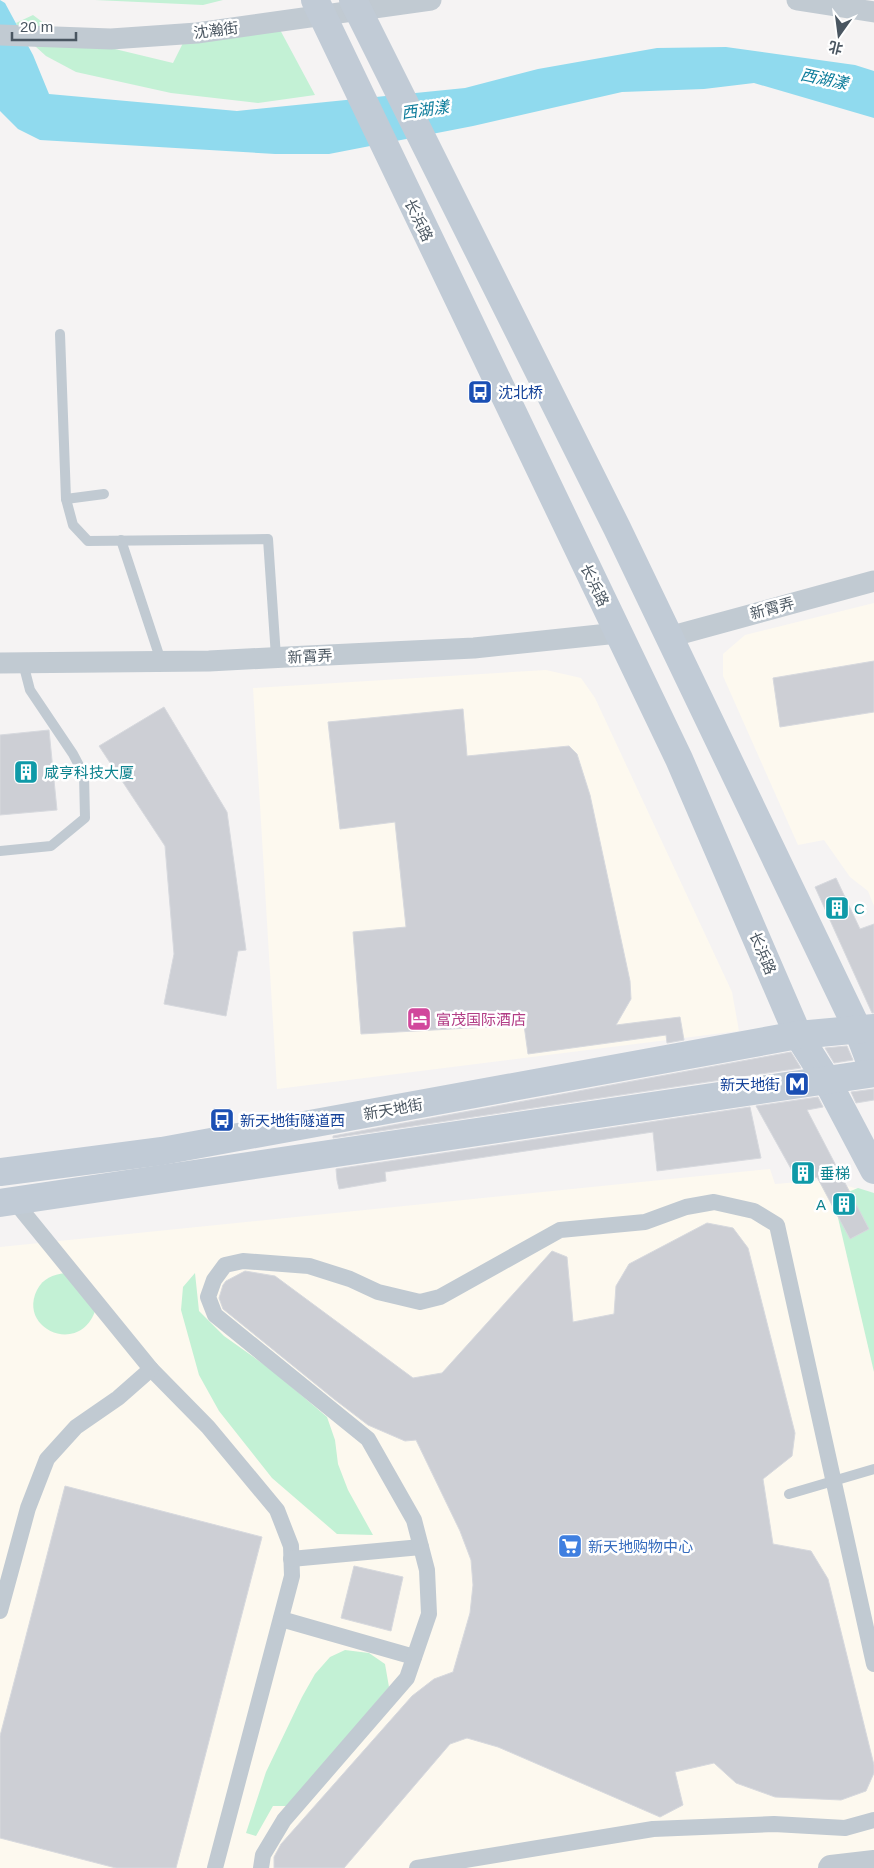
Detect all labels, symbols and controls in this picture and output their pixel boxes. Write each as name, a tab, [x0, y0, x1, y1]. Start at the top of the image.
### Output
scale bar	[12, 10, 76, 42]
north arrow	[814, 10, 864, 60]
text: 20 m	[20, 18, 53, 35]
street label: 沈瀚街	[193, 19, 239, 41]
text: 北	[827, 38, 845, 57]
water label: 西湖漾	[799, 66, 851, 93]
water label: 西湖漾	[400, 98, 452, 122]
street label: 长浜路	[401, 196, 437, 244]
bus stop icon: 沈北桥	[467, 379, 493, 405]
place label: 沈北桥	[498, 384, 543, 401]
street label: 长浜路	[577, 561, 613, 609]
street label: 新霄弄	[748, 594, 796, 622]
street label: 新霄弄	[287, 646, 333, 666]
building icon: 咸亨科技大厦	[13, 759, 39, 785]
place label: 咸亨科技大厦	[44, 764, 134, 781]
building icon: C	[824, 895, 850, 921]
place label: C	[854, 900, 865, 917]
street label: 长浜路	[746, 929, 780, 977]
hotel icon: 富茂国际酒店	[406, 1006, 432, 1032]
place label: 富茂国际酒店	[436, 1011, 526, 1028]
metro station icon: 新天地街	[784, 1071, 810, 1097]
place label: 新天地街	[720, 1076, 780, 1093]
street label: 新天地街	[362, 1095, 424, 1123]
bus stop icon: 新天地街隧道西	[209, 1107, 235, 1133]
place label: 新天地街隧道西	[240, 1112, 345, 1129]
building icon: 垂梯	[790, 1160, 816, 1186]
place label: 垂梯	[820, 1165, 850, 1182]
building icon: A	[831, 1191, 857, 1217]
place label: A	[816, 1196, 826, 1213]
supermarket icon: 新天地购物中心	[557, 1533, 583, 1559]
place label: 新天地购物中心	[588, 1538, 693, 1555]

